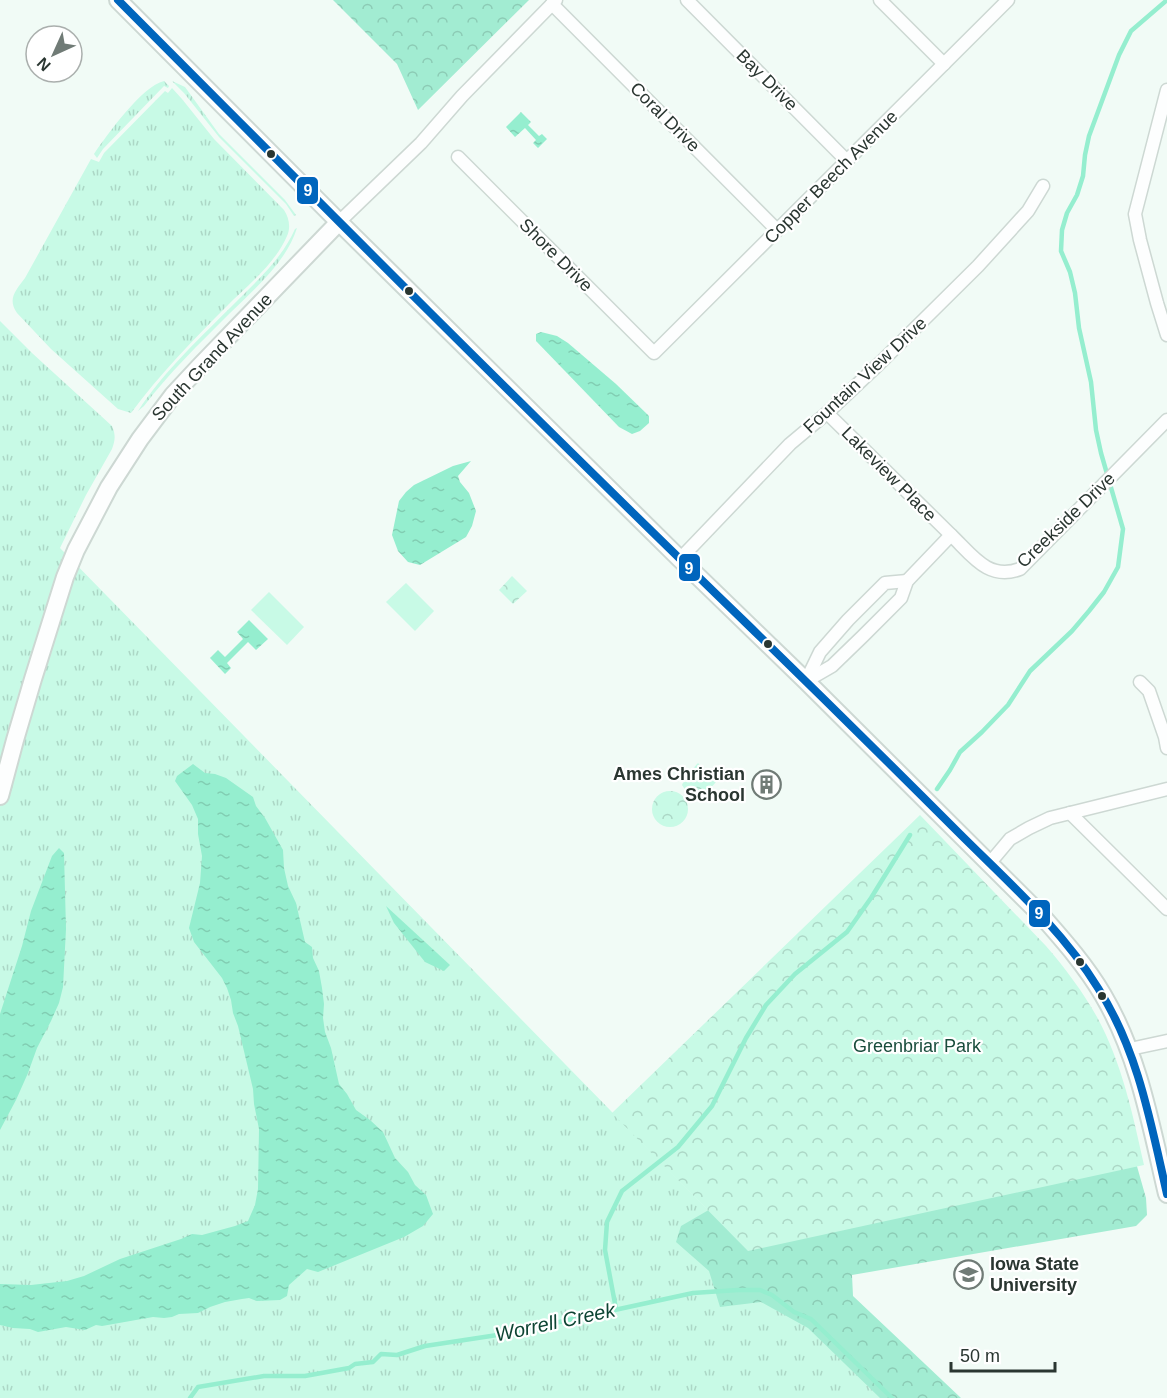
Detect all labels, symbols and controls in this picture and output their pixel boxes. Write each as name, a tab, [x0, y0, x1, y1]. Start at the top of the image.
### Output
north arrow	[24, 24, 84, 84]
street label: Bay Drive	[732, 45, 802, 115]
text: N	[34, 54, 54, 74]
street label: Coral Drive	[626, 78, 704, 156]
street label: Copper Beech Avenue	[760, 106, 902, 248]
unlabelled marker	[265, 148, 277, 160]
line badge: 9	[296, 176, 319, 205]
text: 9	[304, 182, 313, 199]
street label: Shore Drive	[515, 214, 597, 296]
unlabelled marker	[403, 285, 415, 297]
street label: South Grand Avenue	[148, 289, 276, 425]
street label: Fountain View Drive	[799, 313, 931, 437]
street label: Lakeview Place	[838, 423, 940, 525]
street label: Creekside Drive	[1013, 468, 1119, 572]
line badge: 9	[678, 553, 701, 582]
text: 9	[685, 560, 694, 577]
unlabelled marker	[762, 638, 774, 650]
place label: Ames Christian School	[613, 764, 745, 805]
building icon: Ames Christian School	[750, 768, 782, 800]
line badge: 9	[1028, 899, 1051, 928]
text: 9	[1035, 905, 1044, 922]
unlabelled marker	[1074, 956, 1086, 968]
unlabelled marker	[1096, 990, 1108, 1002]
park label: Greenbriar Park	[853, 1036, 982, 1056]
place label: Iowa State University	[990, 1254, 1079, 1295]
school or university icon: Iowa State University	[953, 1258, 985, 1290]
water label: Worrell Creek	[493, 1298, 618, 1345]
scale bar	[951, 1335, 1054, 1373]
text: 50 m	[960, 1346, 1000, 1366]

